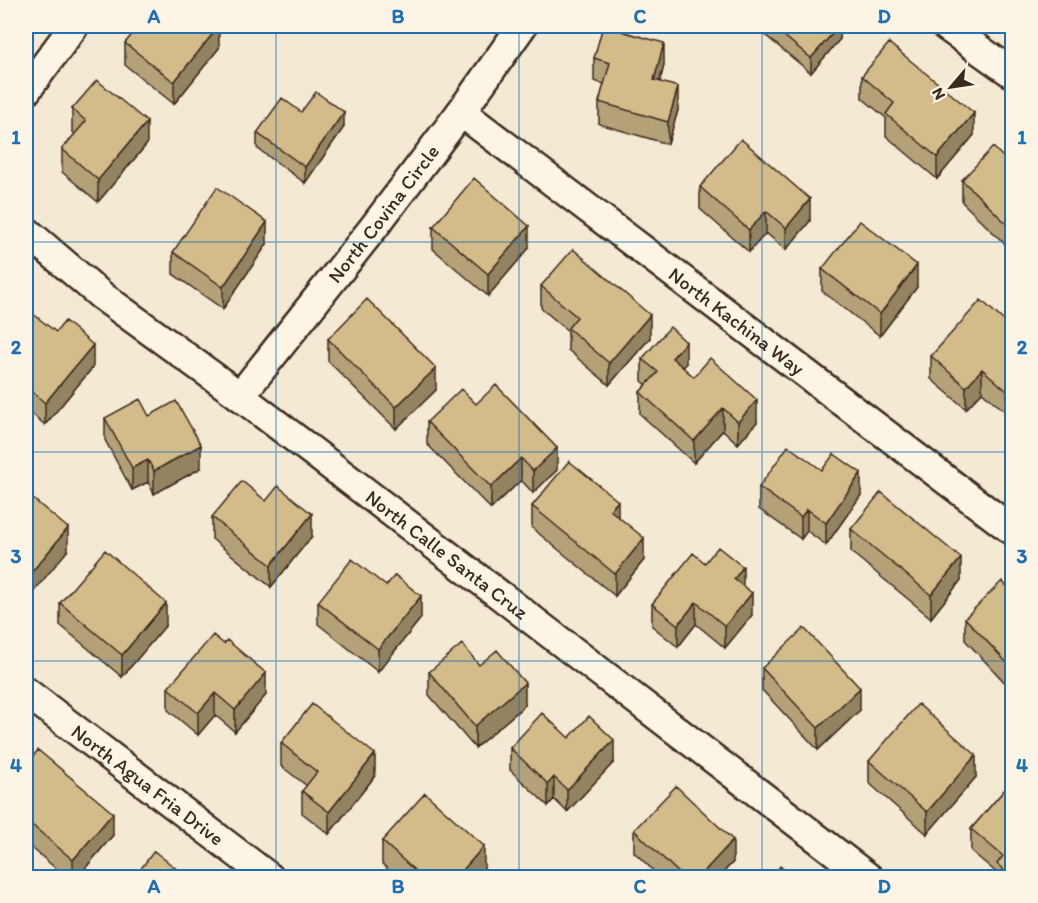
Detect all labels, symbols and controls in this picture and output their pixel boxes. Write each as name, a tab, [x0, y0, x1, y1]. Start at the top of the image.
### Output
text: A	[147, 4, 161, 28]
text: B	[392, 4, 405, 28]
text: C	[634, 4, 647, 28]
text: D	[877, 4, 891, 28]
north arrow	[921, 57, 981, 117]
text: N	[927, 85, 949, 103]
text: 1	[11, 125, 21, 149]
text: 1	[1017, 125, 1027, 149]
street label: North Covina Circle	[323, 140, 444, 287]
street label: North Kachina Way	[664, 262, 810, 381]
text: 2	[11, 335, 22, 359]
text: 2	[1017, 335, 1028, 359]
street label: North Calle Santa Cruz	[361, 485, 533, 625]
text: 3	[11, 544, 22, 568]
text: 3	[1017, 544, 1028, 568]
street label: North Agua Fria Drive	[67, 719, 229, 850]
text: 4	[10, 753, 22, 777]
text: 4	[1016, 753, 1028, 777]
text: A	[147, 874, 161, 898]
text: B	[392, 874, 405, 898]
text: C	[634, 874, 647, 898]
text: D	[877, 874, 891, 898]

